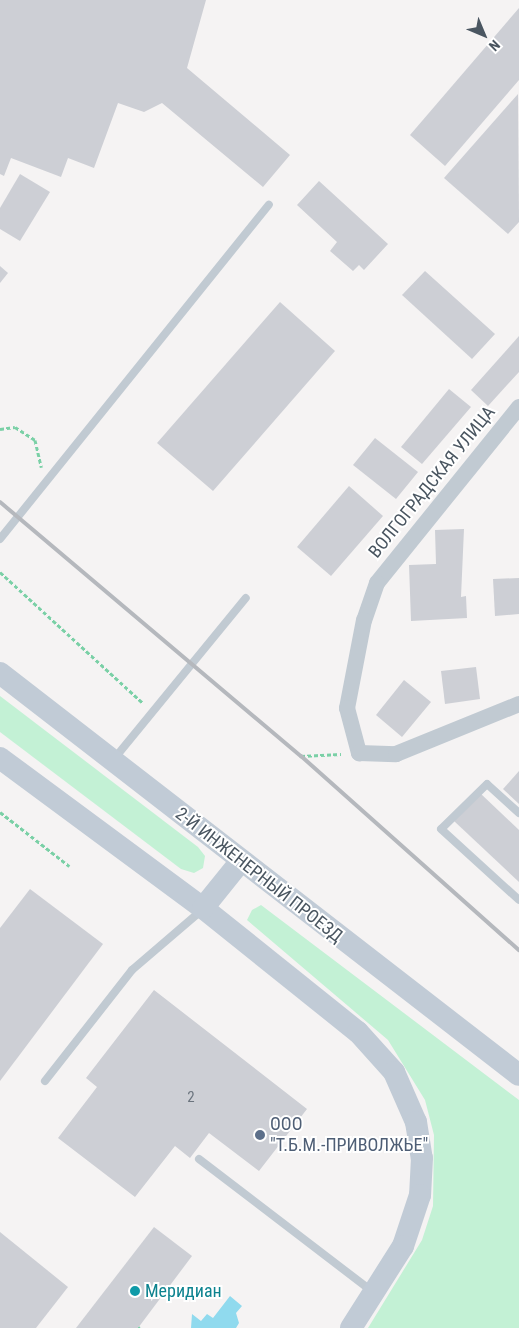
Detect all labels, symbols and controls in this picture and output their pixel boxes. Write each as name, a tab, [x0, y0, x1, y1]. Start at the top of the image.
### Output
north arrow	[459, 10, 509, 60]
text: N	[486, 37, 503, 54]
street label: ВОЛГОГРАДСКАЯ УЛИЦА	[364, 402, 500, 562]
street label: 2-Й ИНЖЕНЕРНЫЙ ПРОЕЗД	[171, 803, 347, 947]
house number: 2	[187, 1089, 195, 1107]
place label: ООО "Т.Б.М.-ПРИВОЛЖЬЕ"	[270, 1114, 428, 1156]
marker: ООО "Т.Б.М.-ПРИВОЛЖЬЕ"	[254, 1129, 266, 1141]
place label: Меридиан	[145, 1280, 222, 1302]
marker: Меридиан	[129, 1285, 141, 1297]

